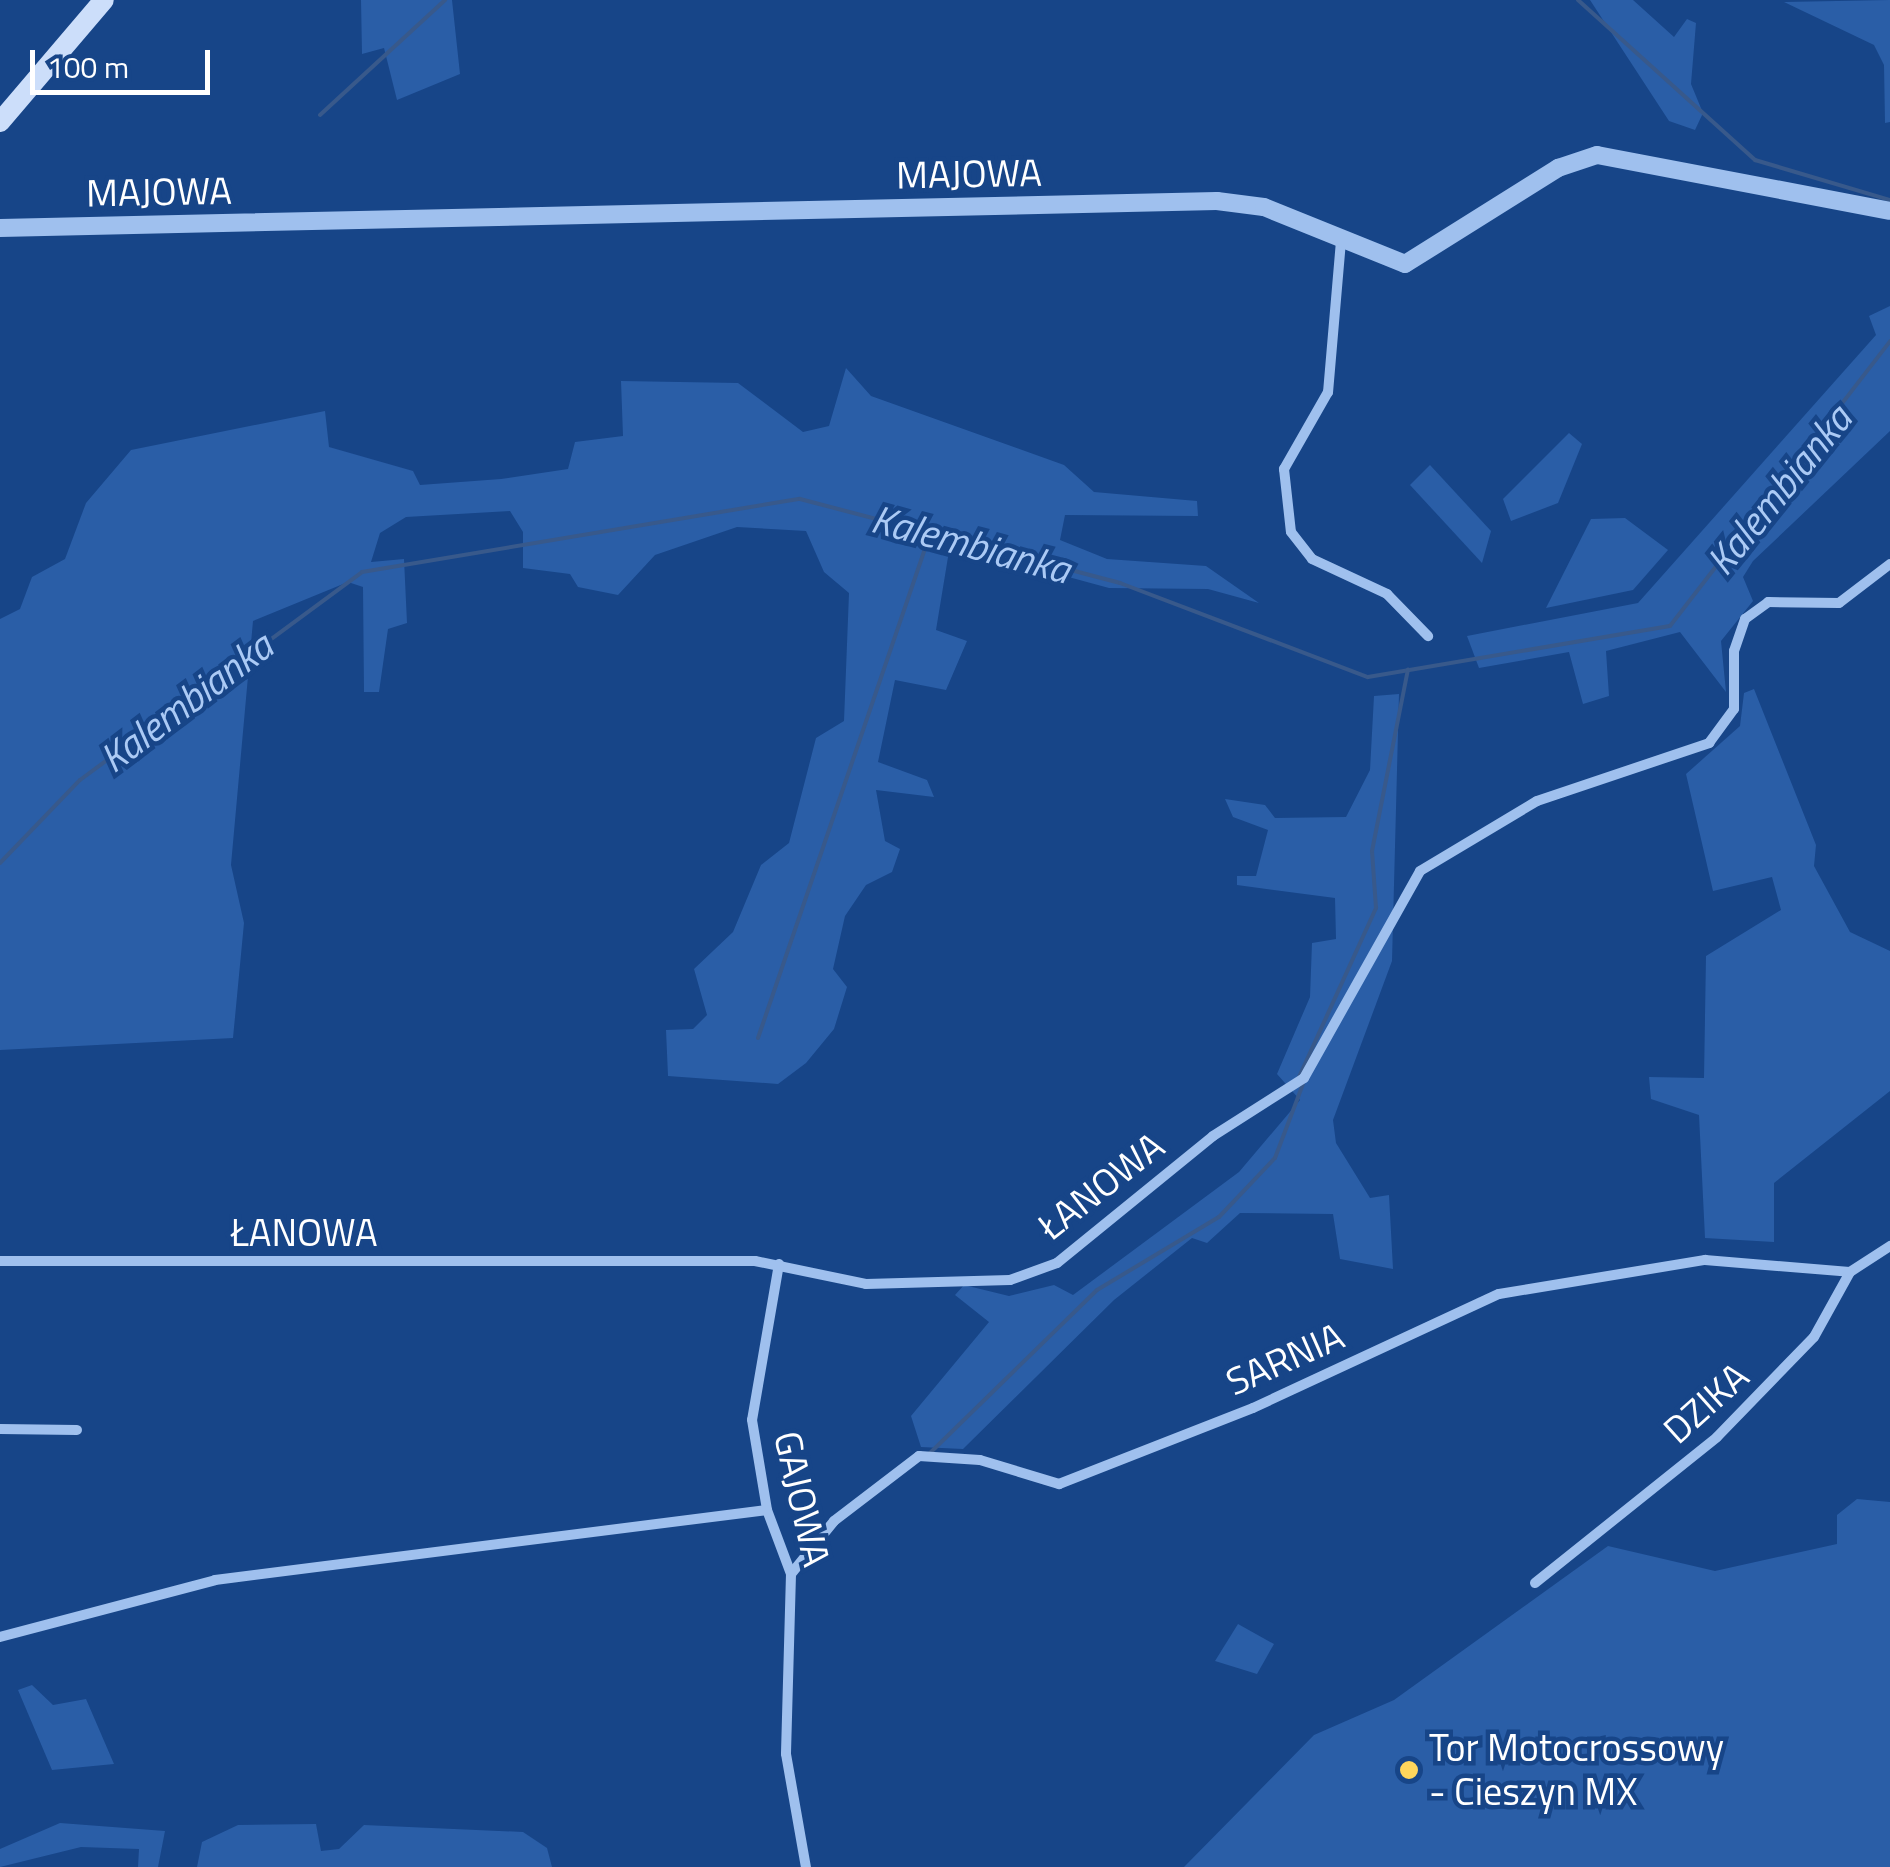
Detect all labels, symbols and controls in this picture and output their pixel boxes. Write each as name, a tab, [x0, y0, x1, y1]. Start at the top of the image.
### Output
scale bar	[35, 30, 215, 92]
text: 100 m	[47, 44, 129, 90]
street label: MAJOWA	[896, 150, 1042, 198]
street label: MAJOWA	[86, 168, 232, 216]
water label: Kalembianka	[1696, 396, 1862, 584]
water label: Kalembianka	[866, 494, 1076, 594]
water label: Kalembianka	[90, 622, 282, 782]
street label: ŁANOWA	[1029, 1123, 1173, 1249]
street label: ŁANOWA	[230, 1210, 378, 1256]
street label: SARNIA	[1219, 1313, 1351, 1405]
street label: DZIKA	[1654, 1353, 1758, 1453]
street label: GAJOWA	[764, 1427, 840, 1571]
place label: Tor Motocrossowy - Cieszyn MX	[1429, 1725, 1724, 1815]
marker: Tor Motocrossowy - Cieszyn MX	[1398, 1759, 1420, 1781]

